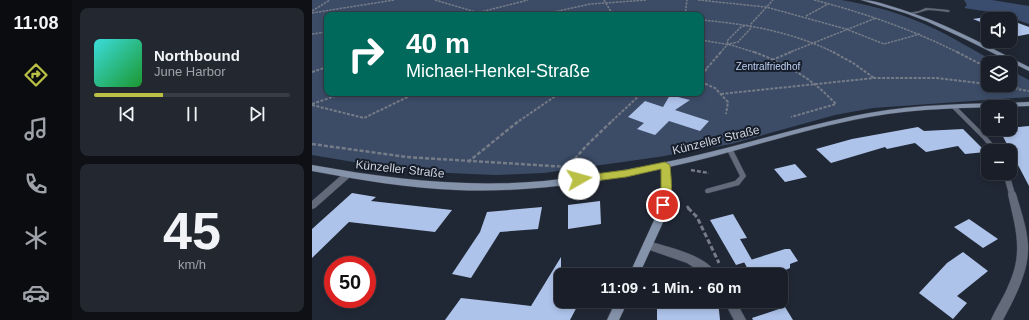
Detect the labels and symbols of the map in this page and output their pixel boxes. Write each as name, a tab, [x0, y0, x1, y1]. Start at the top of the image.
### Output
park label: Zentralfriedhof	[736, 61, 800, 72]
street label: Künzeller Straße	[671, 122, 761, 158]
street label: Künzeller Straße	[355, 157, 445, 181]
position arrow	[558, 158, 600, 200]
pin	[646, 188, 680, 222]
speed limit sign: 50	[324, 256, 376, 308]

